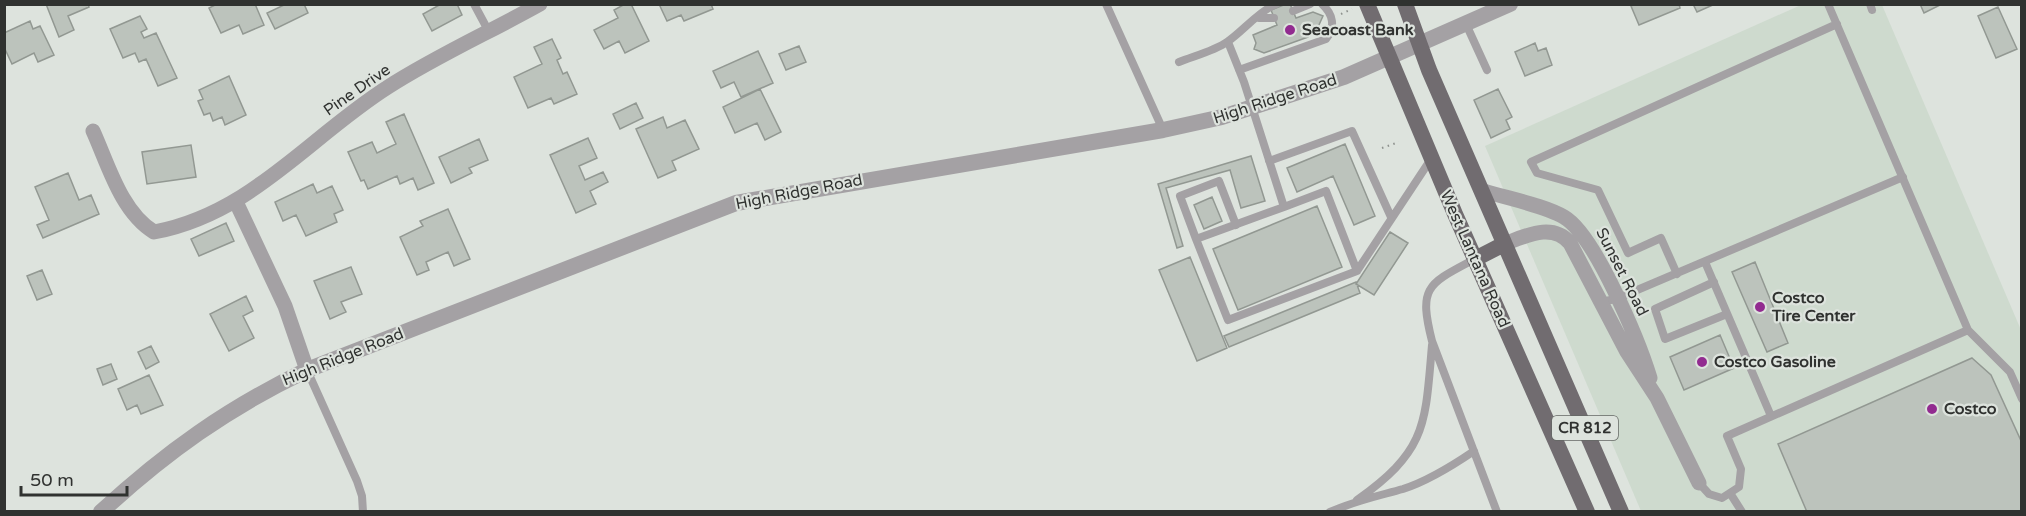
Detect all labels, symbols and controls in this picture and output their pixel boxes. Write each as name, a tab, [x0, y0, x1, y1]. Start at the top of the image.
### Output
place label: Seacoast Bank	[1302, 20, 1414, 40]
marker: Seacoast Bank	[1283, 23, 1297, 37]
street label: Pine Drive	[320, 60, 394, 120]
street label: High Ridge Road	[1211, 70, 1339, 128]
street label: High Ridge Road	[734, 170, 864, 214]
street label: West Lantana Road	[1436, 187, 1514, 331]
street label: Sunset Road	[1591, 225, 1653, 319]
place label: Costco Tire Center	[1771, 288, 1856, 326]
marker: Costco Tire Center	[1753, 300, 1767, 314]
street label: High Ridge Road	[279, 324, 407, 390]
place label: Costco Gasoline	[1714, 352, 1836, 372]
marker: Costco Gasoline	[1695, 355, 1709, 369]
place label: Costco	[1944, 399, 1997, 419]
marker: Costco	[1925, 402, 1939, 416]
road number: CR 812	[1552, 416, 1618, 440]
scale bar	[21, 459, 128, 497]
text: 50 m	[30, 469, 74, 491]

